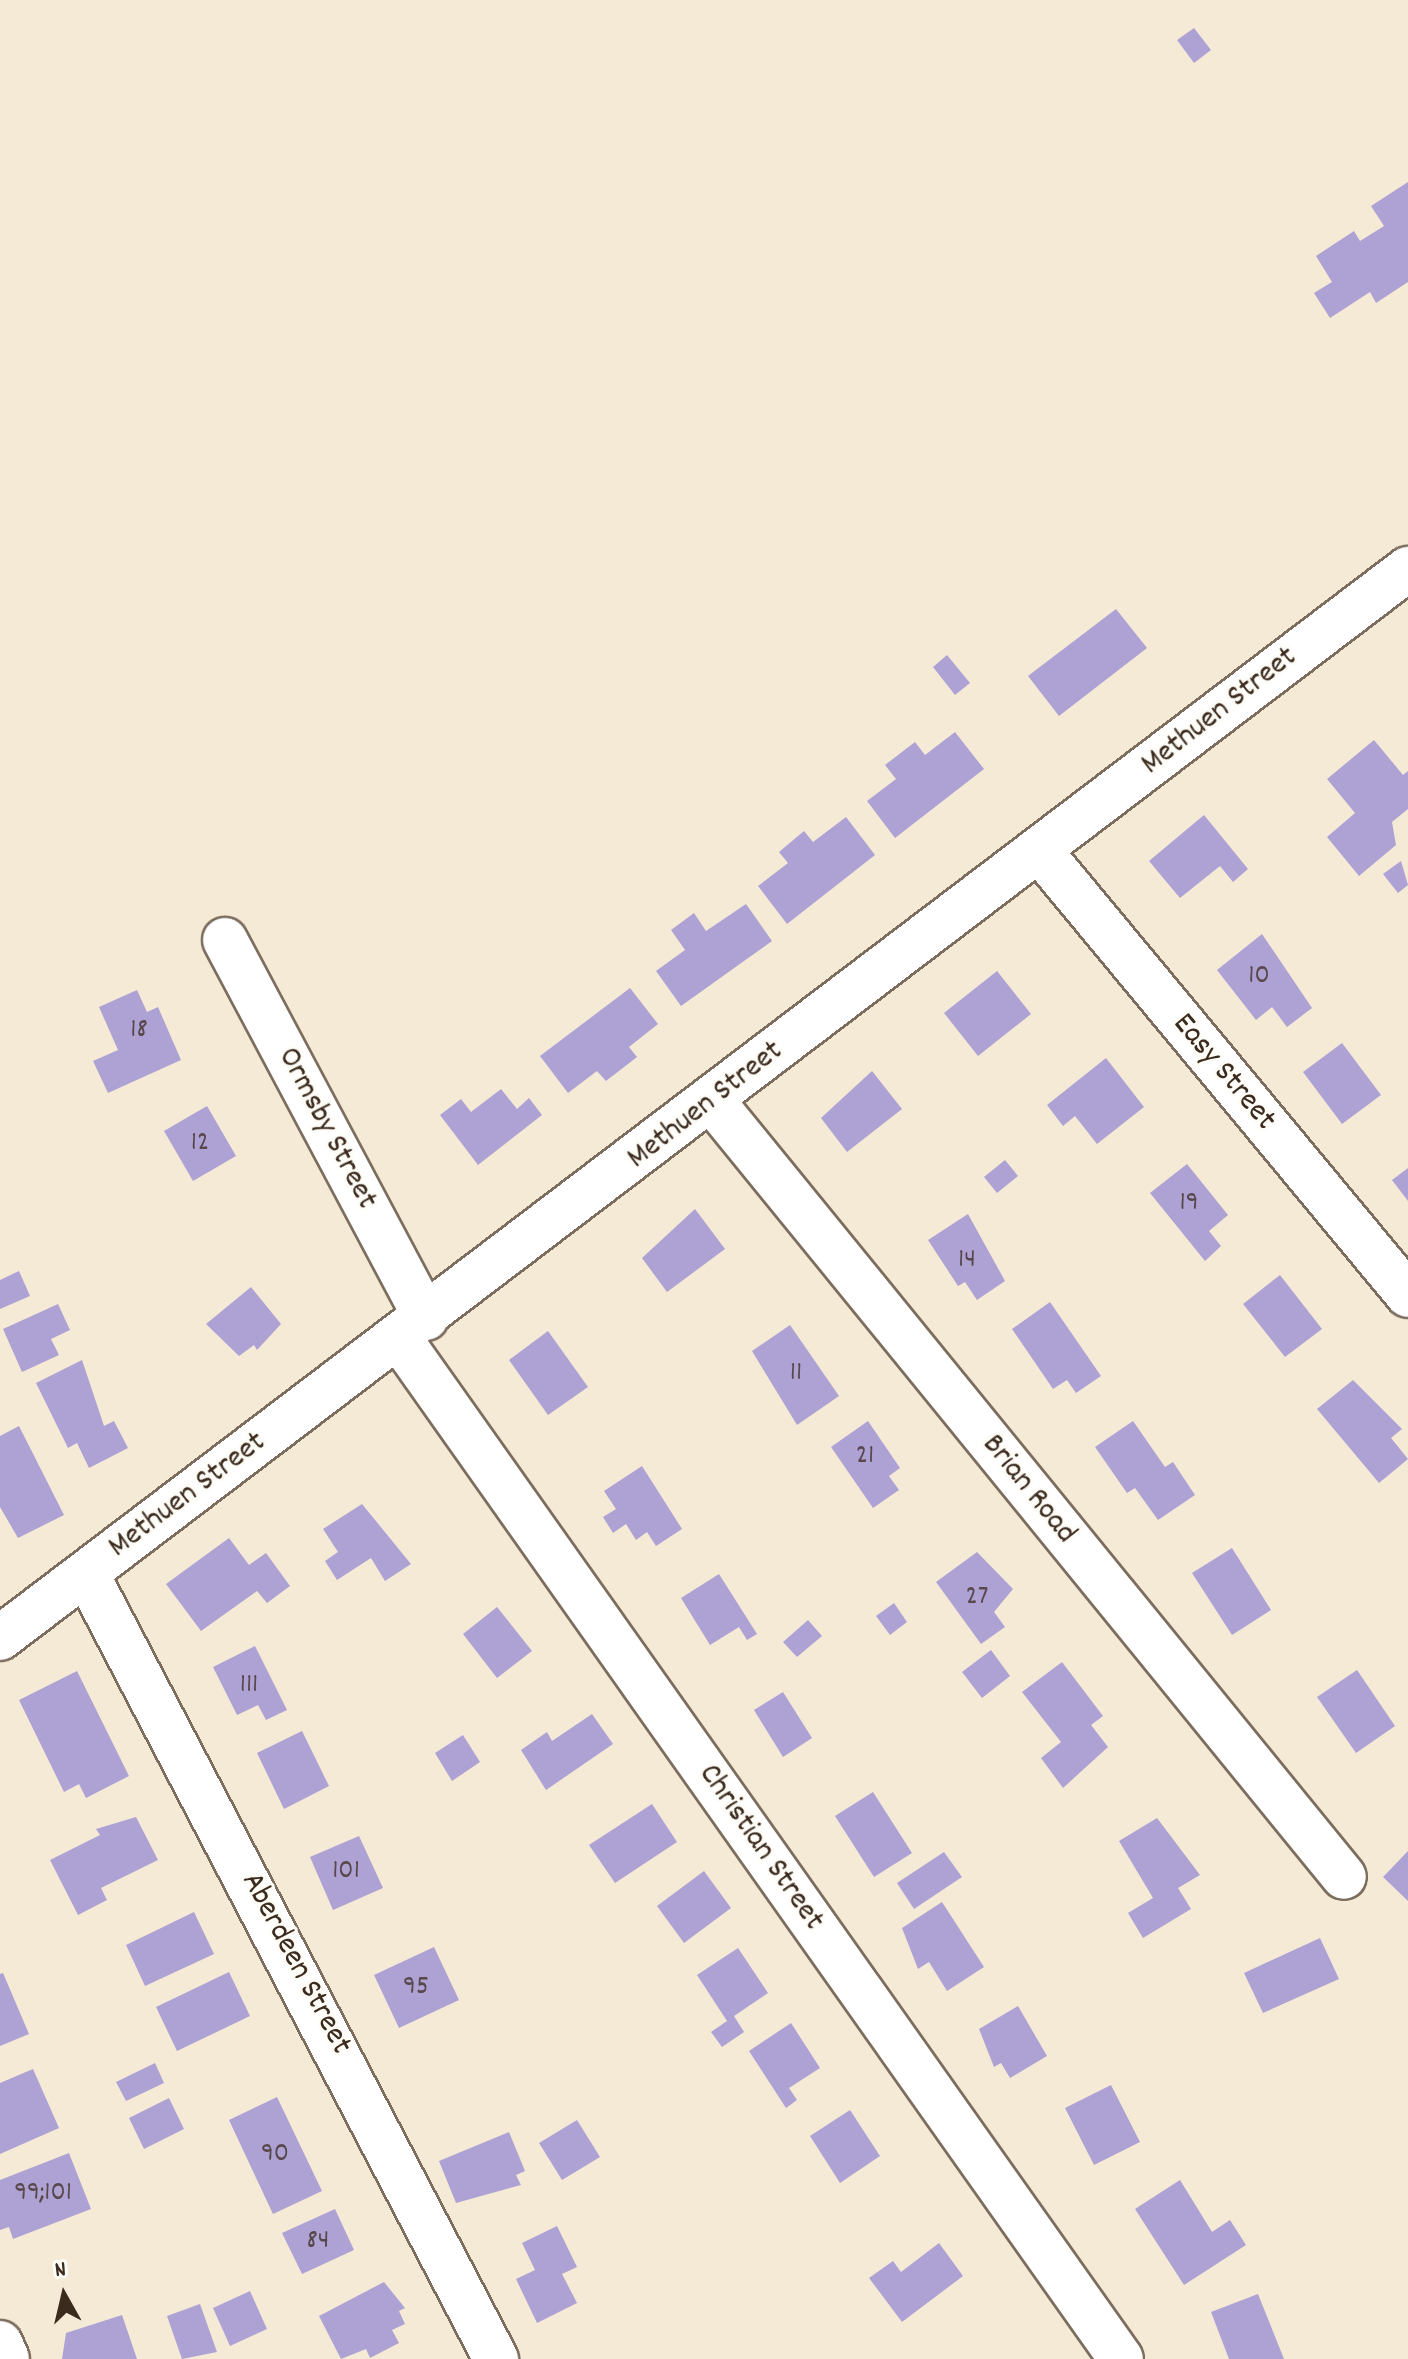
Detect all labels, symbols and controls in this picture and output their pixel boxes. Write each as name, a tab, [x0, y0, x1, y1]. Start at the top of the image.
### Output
street label: Methuen Street	[1134, 639, 1306, 785]
house number: 10	[1248, 960, 1270, 994]
street label: Easy Street	[1163, 1007, 1283, 1139]
house number: 18	[130, 1014, 148, 1048]
street label: Methuen Street	[620, 1033, 792, 1179]
street label: Ormsby Street	[267, 1042, 385, 1216]
house number: 12	[191, 1127, 209, 1161]
house number: 19	[1180, 1187, 1198, 1221]
house number: 14	[958, 1244, 976, 1278]
house number: 11	[790, 1357, 802, 1391]
street label: Methuen Street	[102, 1424, 274, 1568]
street label: Brian Road	[972, 1427, 1084, 1553]
house number: 21	[856, 1440, 874, 1474]
house number: 27	[966, 1581, 988, 1615]
house number: 111	[240, 1669, 258, 1703]
street label: Christian Street	[689, 1757, 831, 1939]
house number: 101	[332, 1855, 360, 1889]
street label: Aberdeen Street	[231, 1867, 359, 2061]
house number: 95	[403, 1971, 429, 2005]
house number: 90	[261, 2138, 289, 2172]
house number: 99;101	[14, 2177, 72, 2211]
house number: 84	[307, 2225, 329, 2259]
north arrow	[24, 2255, 104, 2335]
text: N	[53, 2255, 68, 2287]

